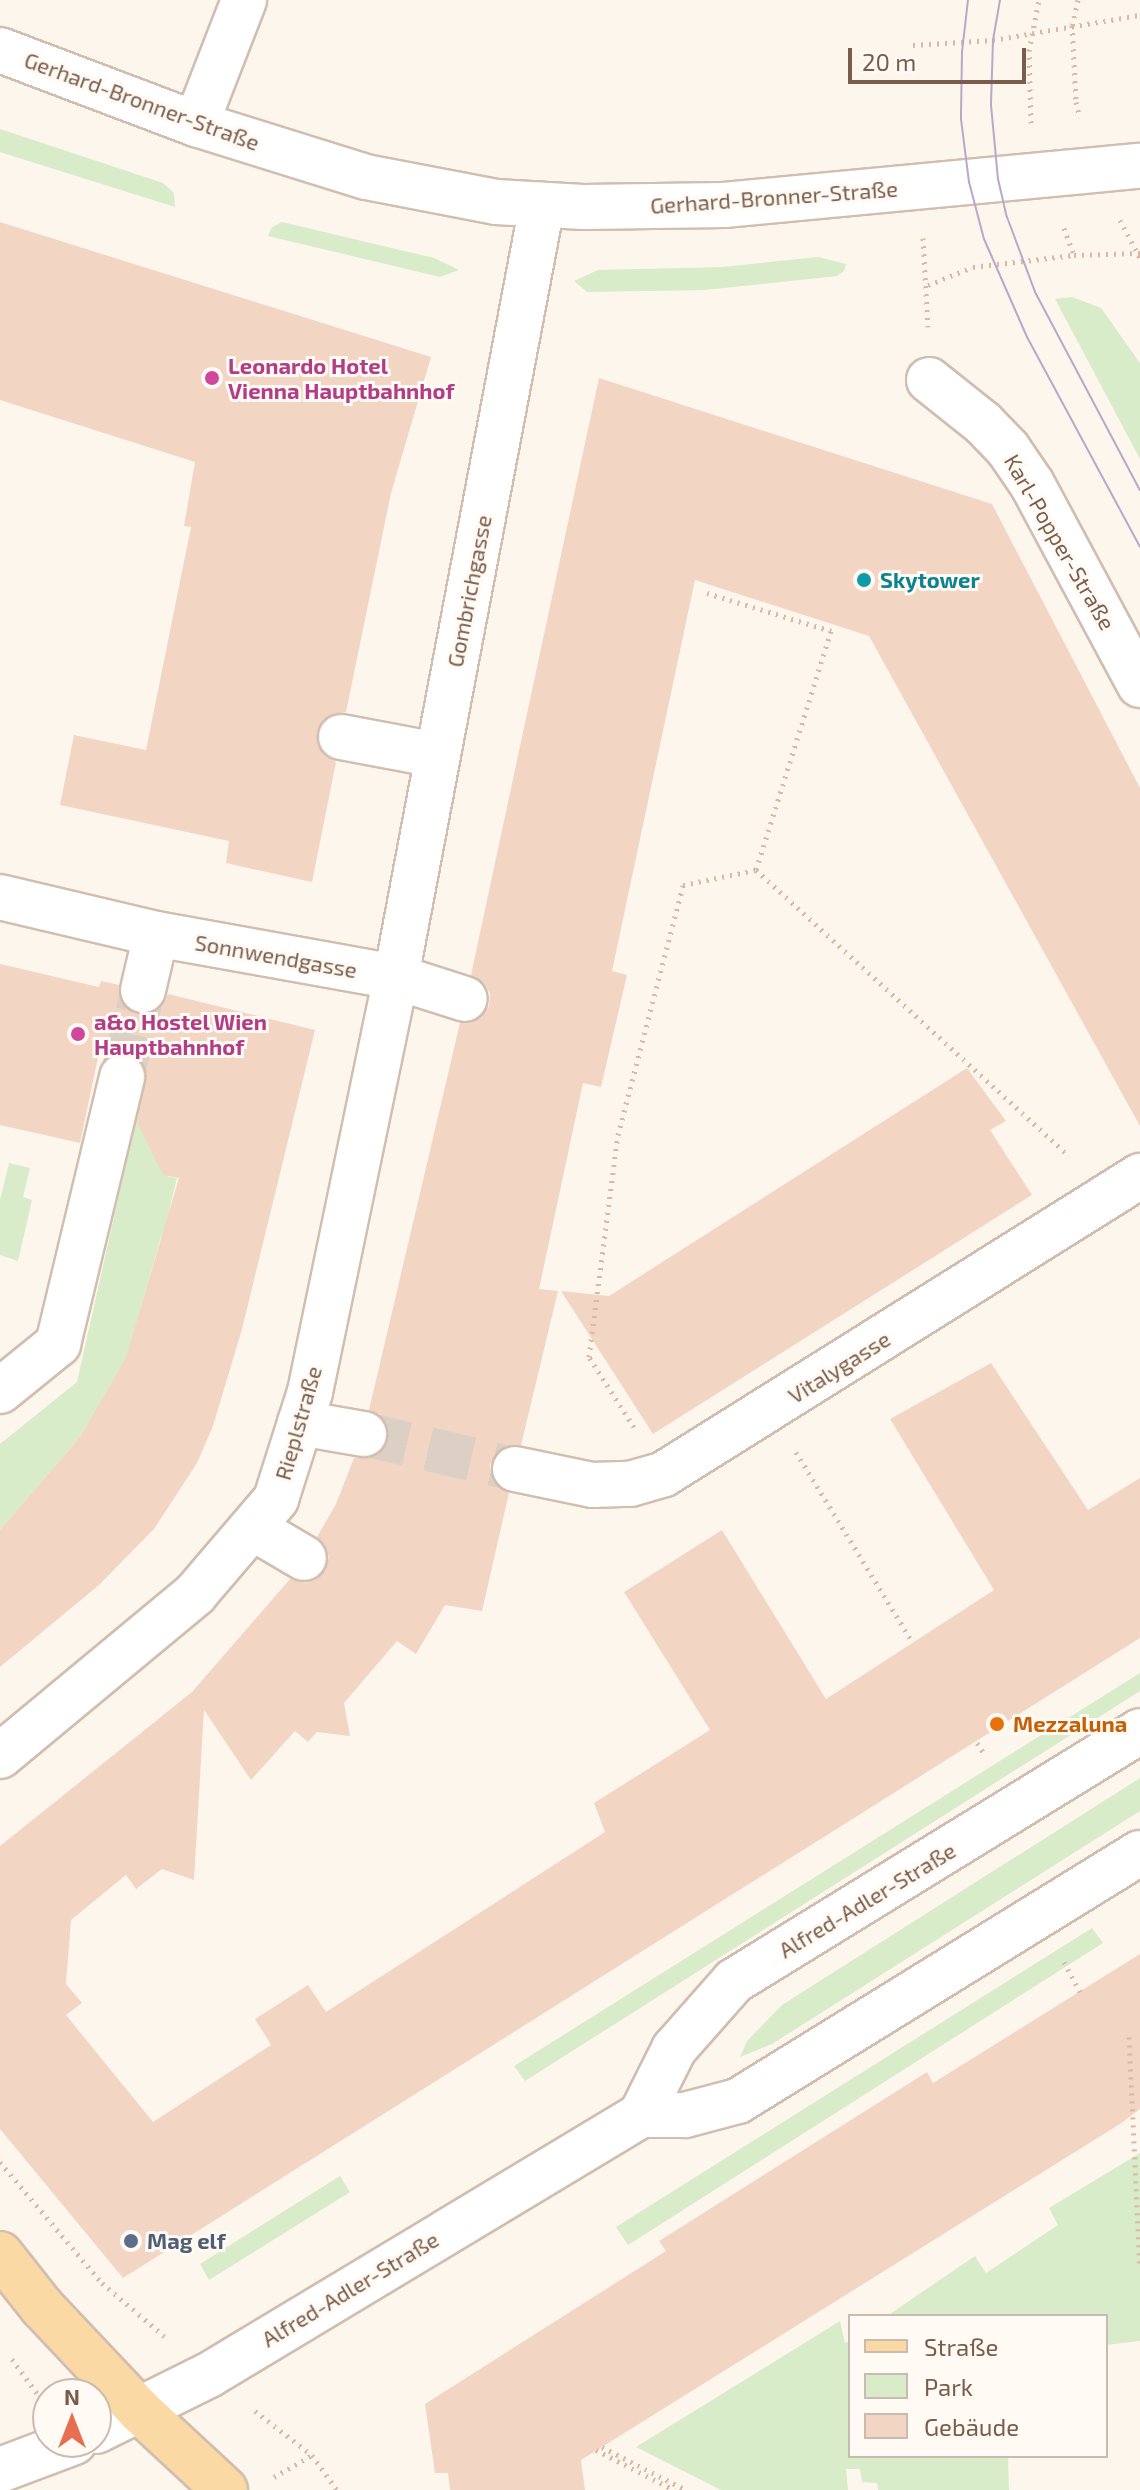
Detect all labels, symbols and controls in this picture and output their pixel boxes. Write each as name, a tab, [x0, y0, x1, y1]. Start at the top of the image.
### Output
scale bar	[852, 32, 1030, 82]
street label: Gerhard-Bronner-Straße	[21, 46, 263, 156]
text: 20 m	[862, 47, 916, 76]
street label: Gerhard-Bronner-Straße	[649, 175, 899, 219]
place label: Leonardo Hotel Vienna Hauptbahnhof	[228, 352, 454, 404]
marker: Leonardo Hotel Vienna Hauptbahnhof	[203, 369, 221, 387]
street label: Karl-Popper-Straße	[999, 450, 1121, 634]
street label: Gombrichgasse	[441, 513, 497, 669]
place label: Skytower	[880, 567, 980, 593]
marker: Skytower	[855, 571, 873, 589]
street label: Sonnwendgasse	[193, 929, 359, 983]
place label: a&o Hostel Wien Hauptbahnhof	[94, 1008, 268, 1060]
marker: a&o Hostel Wien Hauptbahnhof	[69, 1025, 87, 1043]
street label: Vitalygasse	[783, 1325, 895, 1409]
street label: Rieplstraße	[269, 1363, 327, 1483]
place label: Mezzaluna	[1013, 1711, 1127, 1737]
marker: Mezzaluna	[988, 1715, 1006, 1733]
street label: Alfred-Adler-Straße	[774, 1837, 960, 1963]
street label: Alfred-Adler-Straße	[257, 2226, 443, 2352]
place label: Mag elf	[147, 2228, 226, 2254]
marker: Mag elf	[122, 2232, 140, 2250]
legend	[848, 2314, 1108, 2458]
text: Straße	[924, 2332, 998, 2361]
text: Park	[924, 2372, 973, 2401]
north arrow	[32, 2378, 112, 2458]
text: N	[64, 2383, 80, 2409]
text: Gebäude	[924, 2412, 1019, 2441]

